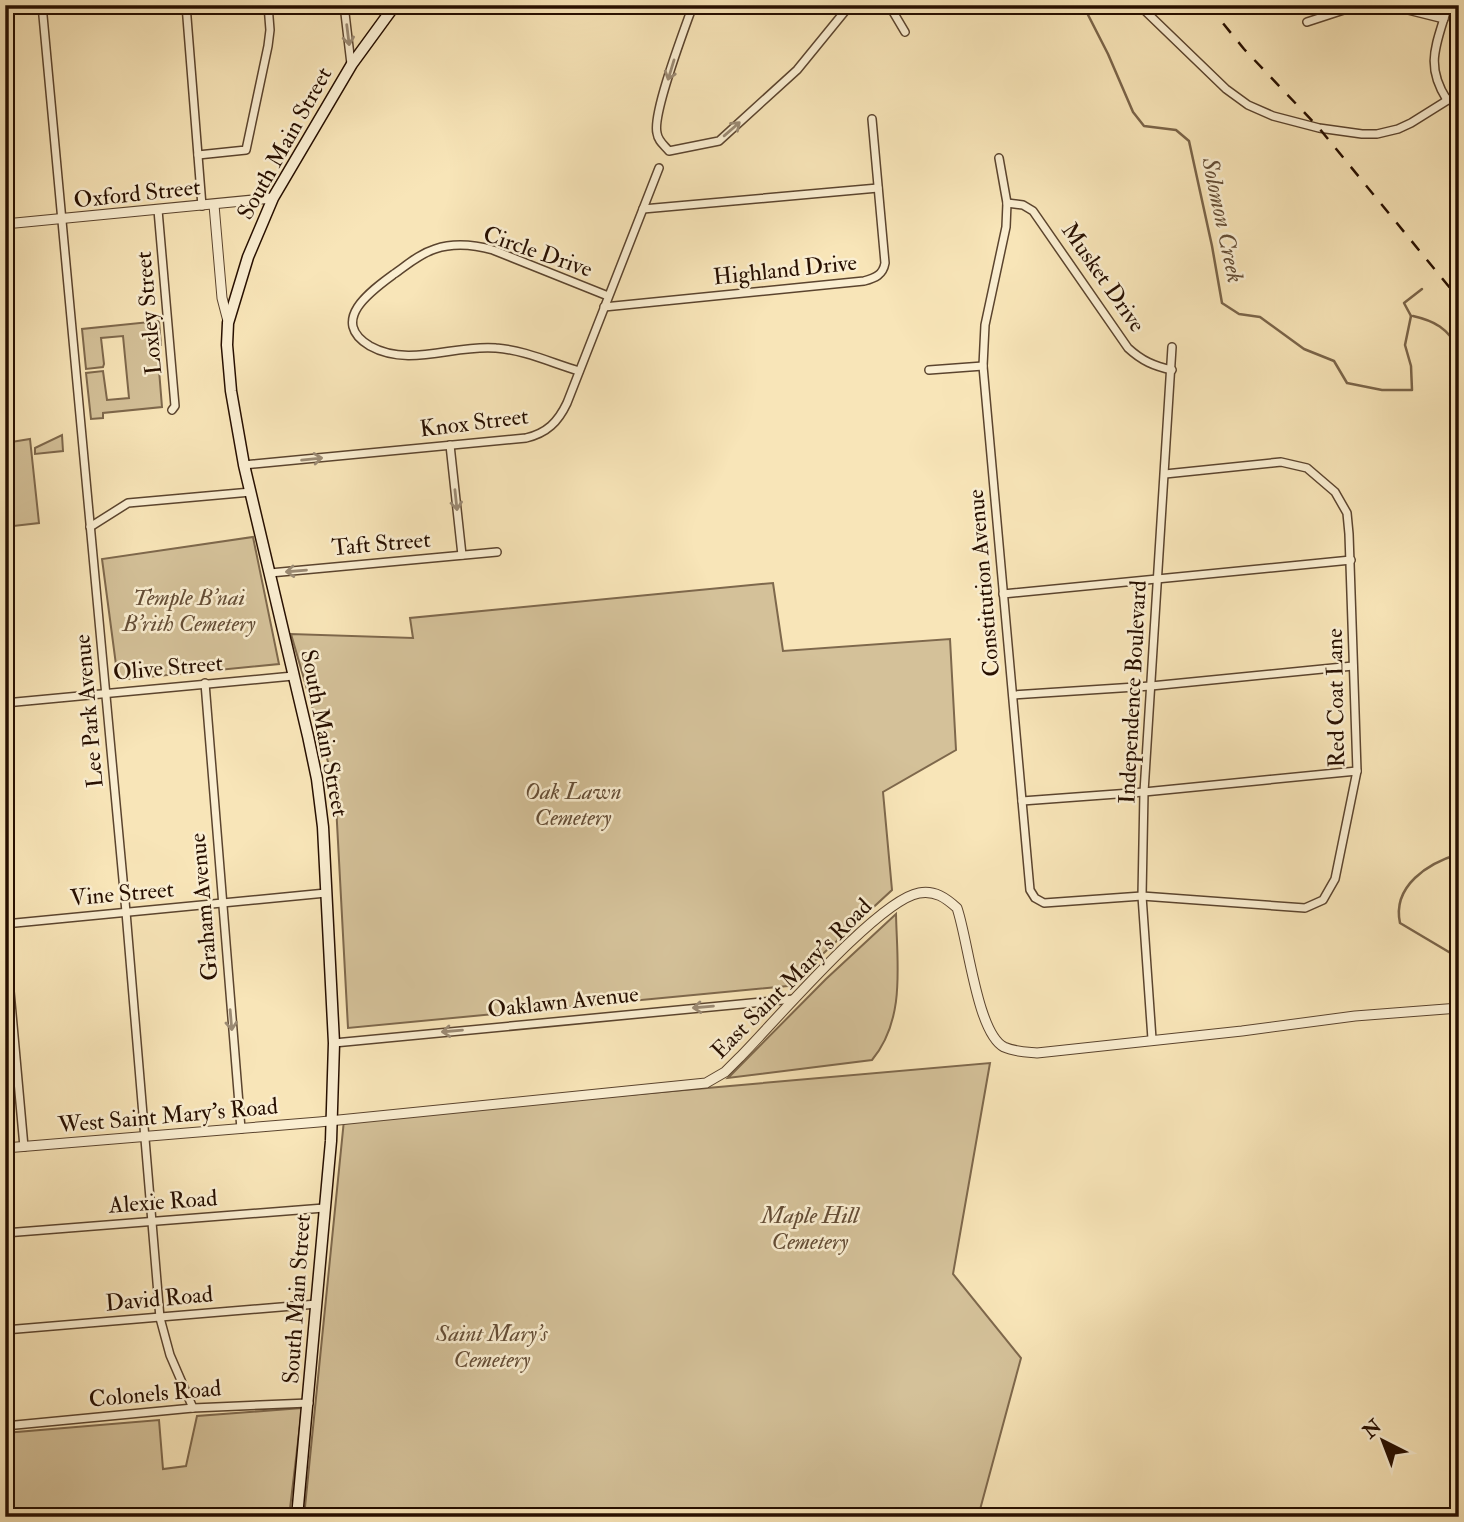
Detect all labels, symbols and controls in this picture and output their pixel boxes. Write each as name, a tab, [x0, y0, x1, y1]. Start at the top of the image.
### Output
one-way arrow	[341, 23, 354, 46]
one-way arrow	[664, 59, 677, 81]
street label: South Main Street	[231, 62, 338, 225]
one-way arrow	[723, 121, 741, 137]
water label: Solomon Creek	[1194, 154, 1251, 286]
street label: Oxford Street	[72, 172, 202, 215]
street label: Musket Drive	[1055, 217, 1152, 338]
street label: Circle Drive	[479, 219, 597, 284]
street label: Highland Drive	[712, 247, 859, 291]
street label: Loxley Street	[129, 250, 168, 376]
street label: Knox Street	[418, 401, 530, 444]
one-way arrow	[300, 452, 323, 465]
one-way arrow	[450, 488, 463, 511]
street label: Constitution Avenue	[961, 488, 1006, 678]
street label: Taft Street	[330, 525, 432, 562]
one-way arrow	[286, 565, 308, 578]
street label: Independence Boulevard	[1112, 579, 1154, 805]
park label: Temple B'nai B'rith Cemetery	[121, 583, 256, 638]
street label: Red Coat Lane	[1320, 628, 1351, 768]
street label: Lee Park Avenue	[67, 633, 110, 789]
street label: South Main Street	[294, 647, 355, 819]
street label: Olive Street	[112, 648, 224, 687]
park label: Oak Lawn Cemetery	[524, 777, 622, 832]
street label: Graham Avenue	[183, 832, 224, 982]
street label: Vine Street	[69, 875, 175, 912]
street label: East Saint Mary's Road	[705, 892, 878, 1065]
street label: Oaklawn Avenue	[486, 979, 640, 1024]
one-way arrow	[692, 1001, 715, 1014]
one-way arrow	[225, 1008, 238, 1030]
one-way arrow	[441, 1025, 464, 1038]
street label: West Saint Mary's Road	[56, 1091, 279, 1140]
street label: Alexie Road	[107, 1183, 218, 1220]
park label: Maple Hill Cemetery	[759, 1201, 860, 1256]
street label: South Main Street	[276, 1213, 317, 1385]
street label: David Road	[104, 1279, 214, 1318]
park label: Saint Mary's Cemetery	[435, 1319, 548, 1374]
street label: Colonels Road	[88, 1373, 222, 1414]
north arrow	[1348, 1406, 1418, 1476]
text: N	[1357, 1414, 1387, 1444]

